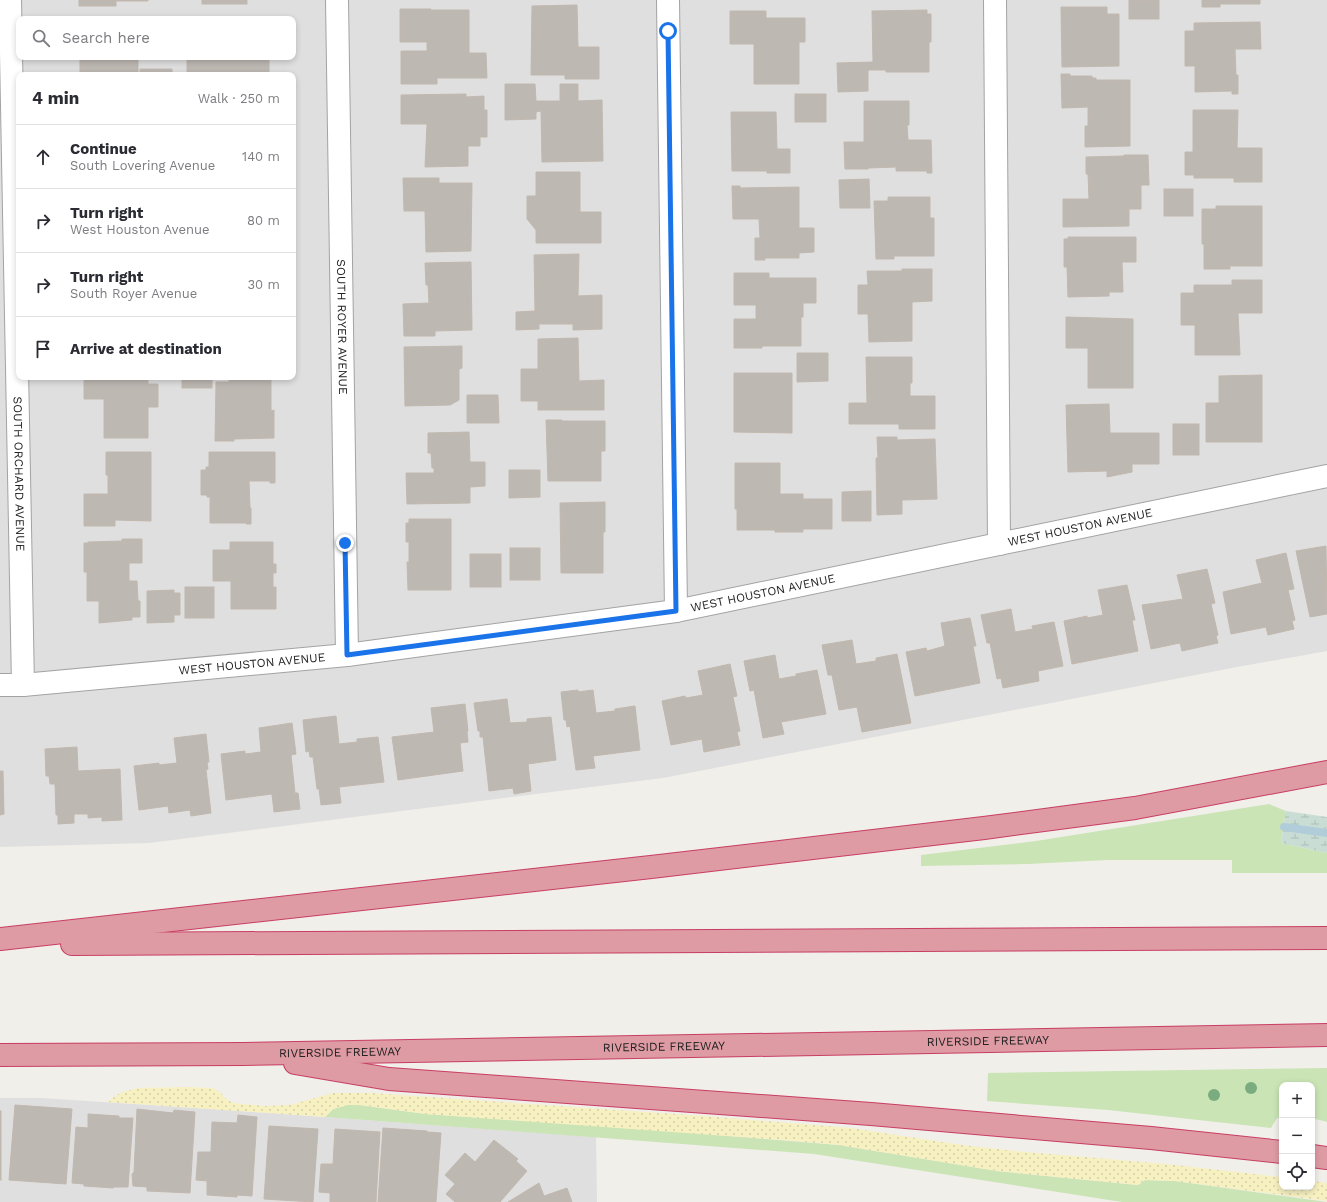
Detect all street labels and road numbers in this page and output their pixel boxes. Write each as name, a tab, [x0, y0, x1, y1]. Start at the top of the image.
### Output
street label: SOUTH ROYER AVENUE	[334, 259, 350, 395]
street label: SOUTH ORCHARD AVENUE	[11, 396, 27, 552]
street label: WEST HOUSTON AVENUE	[1007, 505, 1154, 549]
street label: WEST HOUSTON AVENUE	[689, 571, 837, 615]
street label: WEST HOUSTON AVENUE	[178, 650, 326, 678]
street label: RIVERSIDE FREEWAY	[927, 1033, 1049, 1049]
street label: RIVERSIDE FREEWAY	[603, 1039, 725, 1055]
street label: RIVERSIDE FREEWAY	[279, 1044, 401, 1060]

